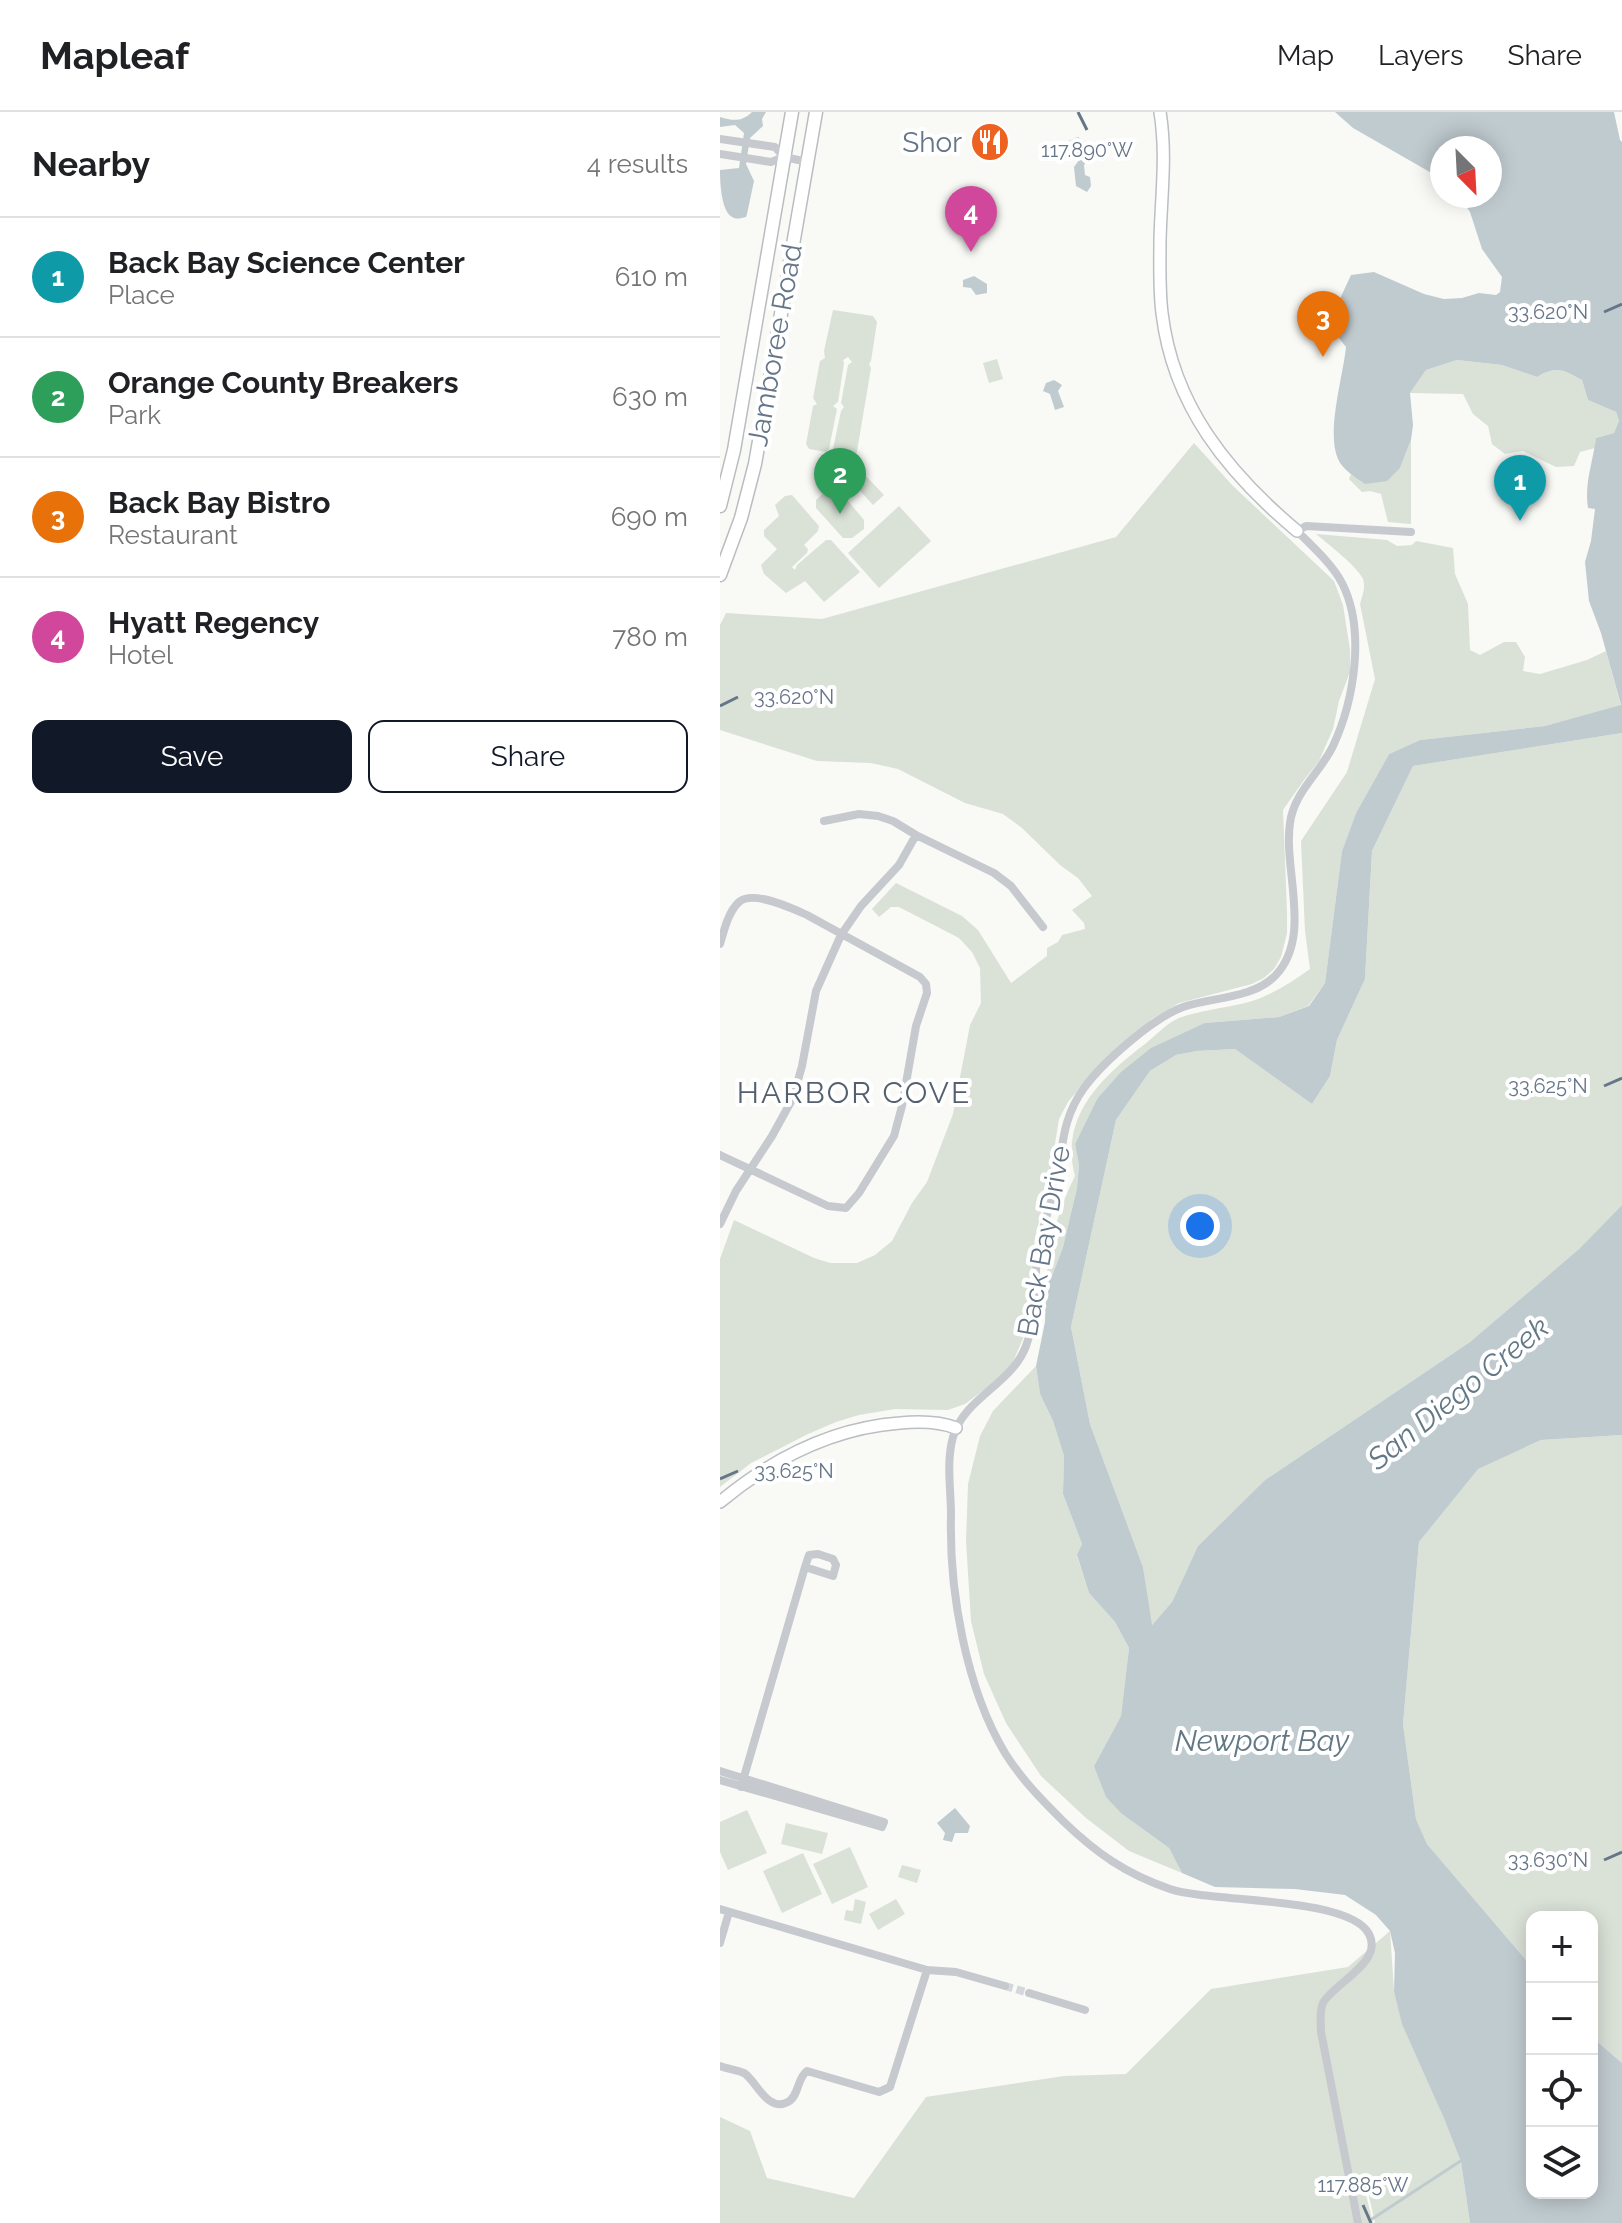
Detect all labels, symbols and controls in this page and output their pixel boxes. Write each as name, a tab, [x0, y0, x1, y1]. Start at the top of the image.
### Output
text: Mapleaf	[40, 33, 189, 78]
text: Map	[1277, 39, 1334, 72]
text: Layers	[1378, 39, 1464, 72]
text: Share	[1508, 39, 1582, 72]
restaurant icon: Shor	[969, 121, 1011, 163]
place label: Shor	[902, 126, 962, 159]
north arrow	[1430, 136, 1502, 208]
text: 117.890°W	[1041, 138, 1133, 162]
text: Nearby	[32, 144, 150, 184]
text: 4 results	[587, 149, 688, 179]
pin: 4	[945, 186, 997, 252]
street label: Jamboree Road	[741, 241, 809, 449]
text: Back Bay Science Center	[108, 245, 465, 280]
text: 1	[52, 262, 64, 292]
text: 610 m	[615, 262, 688, 292]
text: Place	[108, 280, 175, 310]
pin: 3	[1297, 291, 1349, 357]
text: 33.620°N	[1508, 300, 1588, 324]
text: Orange County Breakers	[108, 365, 459, 400]
text: 2	[51, 382, 65, 412]
text: 630 m	[612, 382, 688, 412]
text: Park	[108, 400, 161, 430]
pin: 2	[814, 448, 866, 514]
pin: 1	[1494, 455, 1546, 521]
text: Back Bay Bistro	[108, 485, 330, 520]
text: 3	[51, 502, 65, 532]
text: 690 m	[611, 502, 688, 532]
text: Restaurant	[108, 520, 238, 550]
text: Hyatt Regency	[108, 605, 319, 640]
text: 4	[51, 622, 65, 652]
text: 780 m	[612, 622, 688, 652]
text: Hotel	[108, 640, 173, 670]
text: 33.620°N	[754, 685, 834, 709]
button: Save	[32, 720, 352, 793]
button: Share	[368, 720, 688, 793]
text: 33.625°N	[1508, 1074, 1588, 1098]
district label: HARBOR COVE	[737, 1075, 971, 1110]
street label: Back Bay Drive	[1011, 1143, 1077, 1339]
your location	[1180, 1206, 1220, 1246]
water label: San Diego Creek	[1360, 1309, 1556, 1477]
text: 33.625°N	[754, 1459, 834, 1483]
water label: Newport Bay	[1175, 1723, 1351, 1758]
text: 33.630°N	[1508, 1848, 1588, 1872]
map controls	[1526, 1911, 1598, 2199]
button: +	[1526, 1911, 1598, 1983]
button: −	[1526, 1983, 1598, 2055]
button: locate	[1526, 2055, 1598, 2127]
button: layers	[1526, 2127, 1598, 2199]
text: 117.885°W	[1317, 2173, 1409, 2197]

